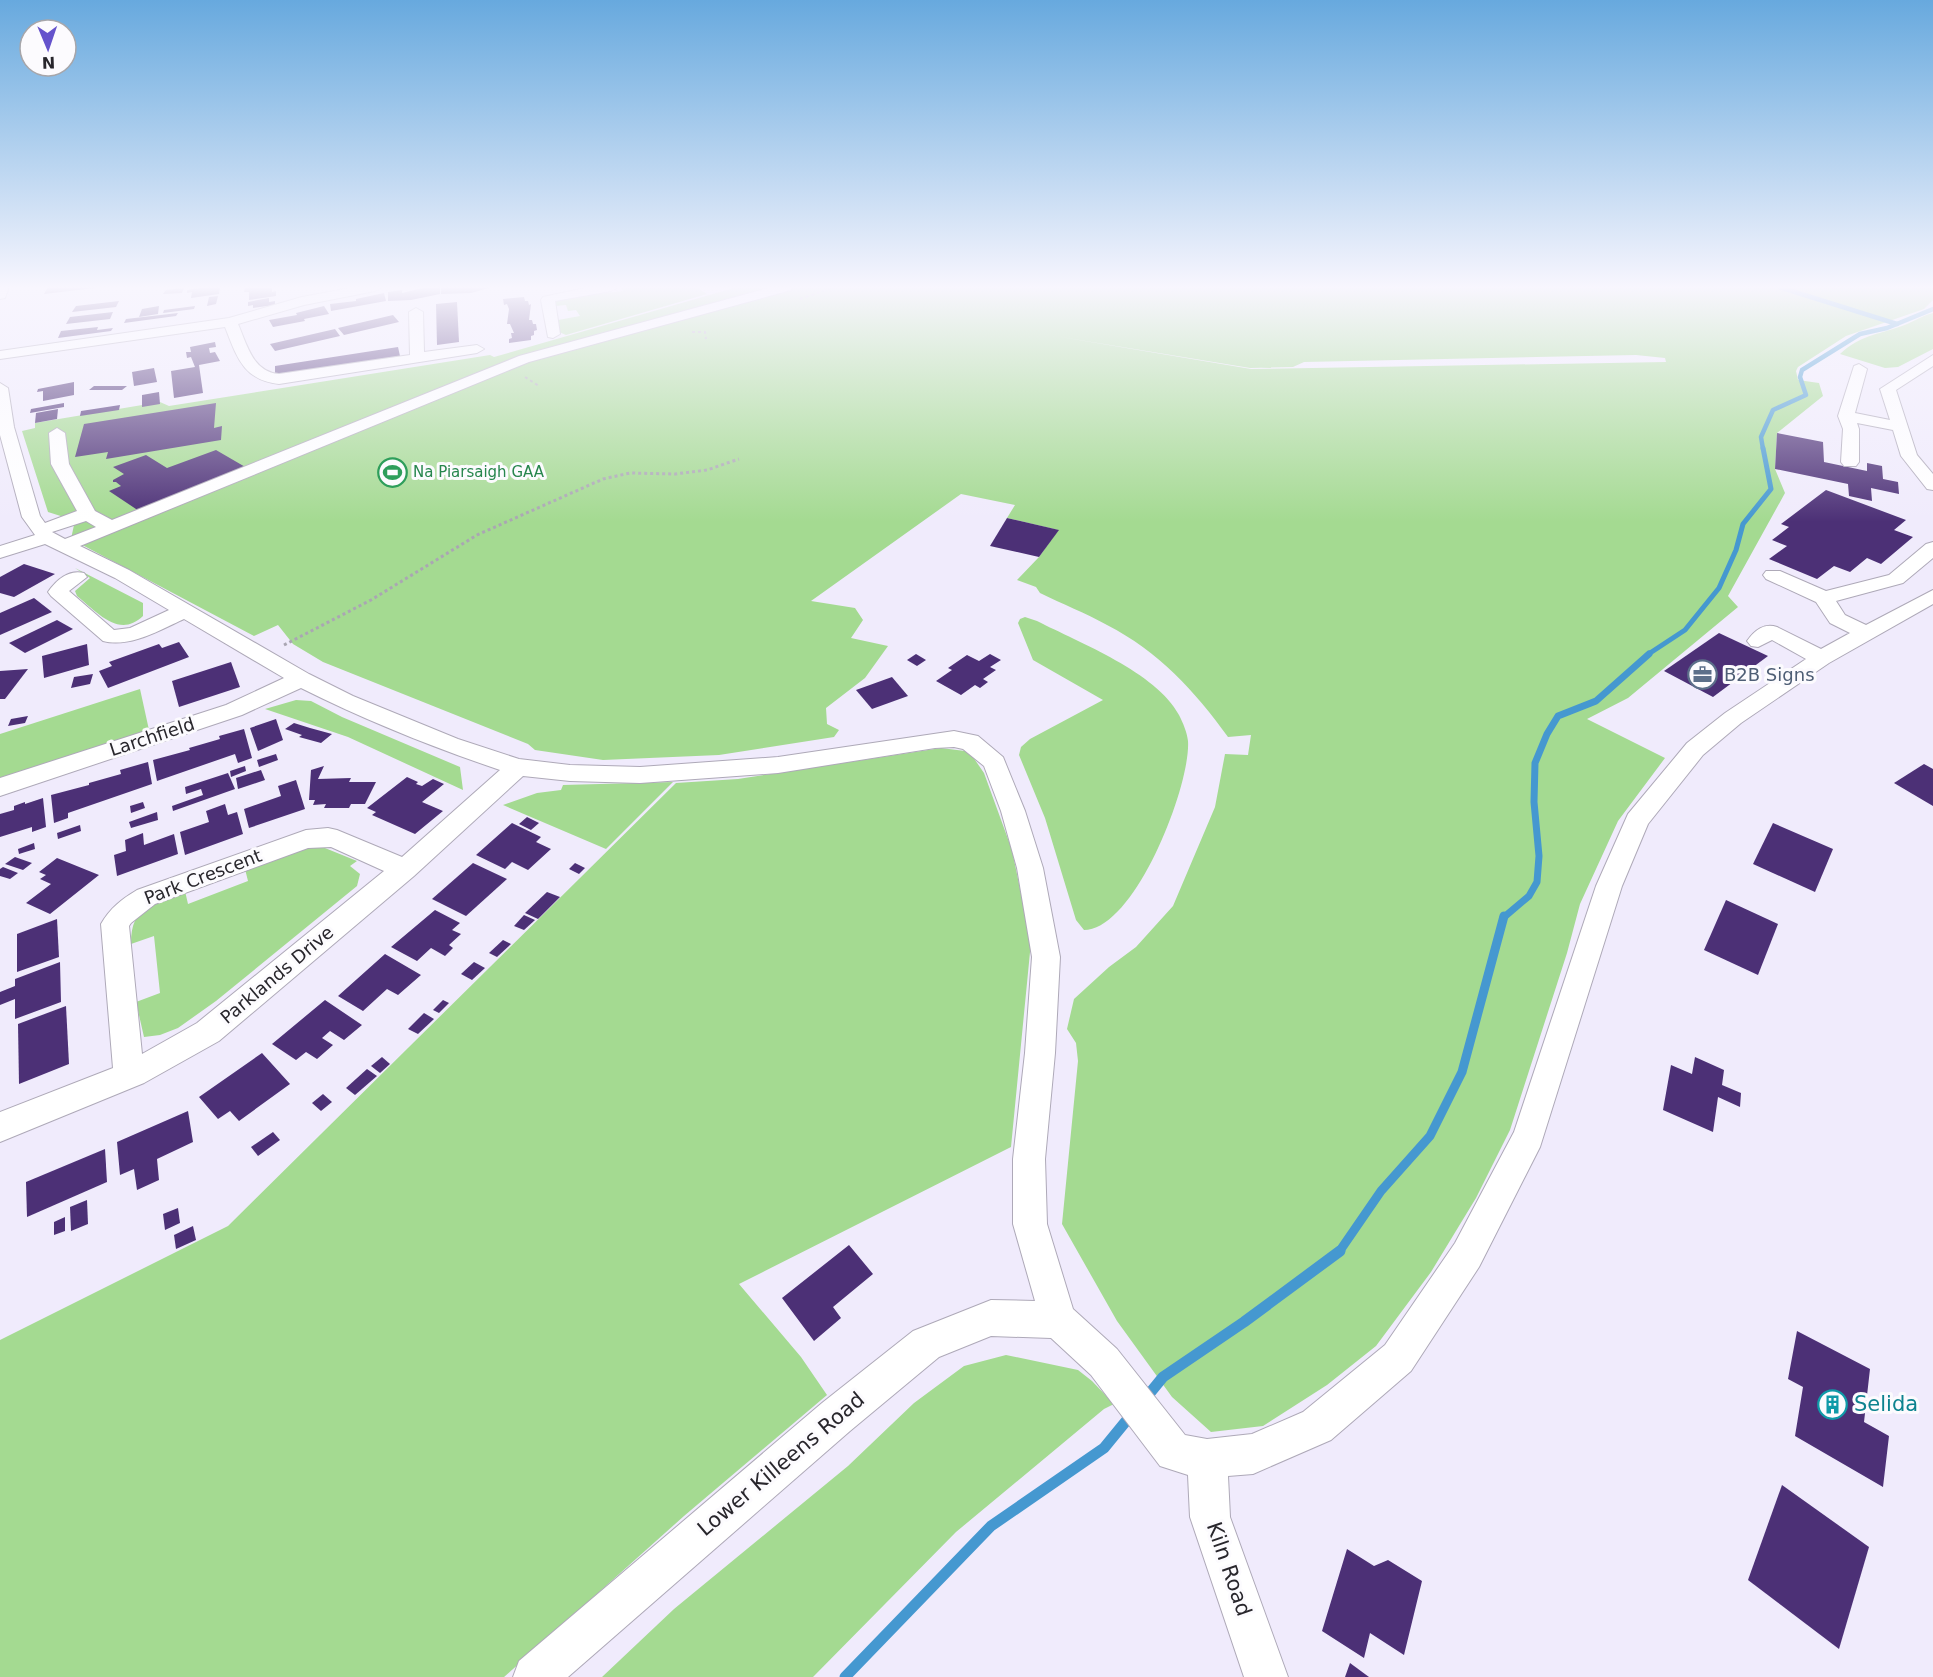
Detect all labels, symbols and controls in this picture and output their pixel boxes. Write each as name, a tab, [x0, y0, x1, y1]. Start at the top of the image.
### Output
north arrow	[18, 18, 78, 78]
text: N	[41, 53, 56, 72]
sports icon: Na Piarsaigh GAA	[376, 456, 408, 488]
place label: Na Piarsaigh GAA	[413, 463, 545, 481]
office icon: B2B Signs	[1687, 659, 1719, 691]
place label: B2B Signs	[1724, 664, 1815, 685]
street label: Larchfield	[107, 713, 197, 760]
street label: Park Crescent	[141, 844, 265, 909]
street label: Parklands Drive	[216, 921, 337, 1028]
street label: Lower Killeens Road	[693, 1387, 869, 1541]
building icon: Selida	[1817, 1388, 1849, 1420]
place label: Selida	[1854, 1392, 1918, 1416]
street label: Kiln Road	[1202, 1519, 1256, 1619]

